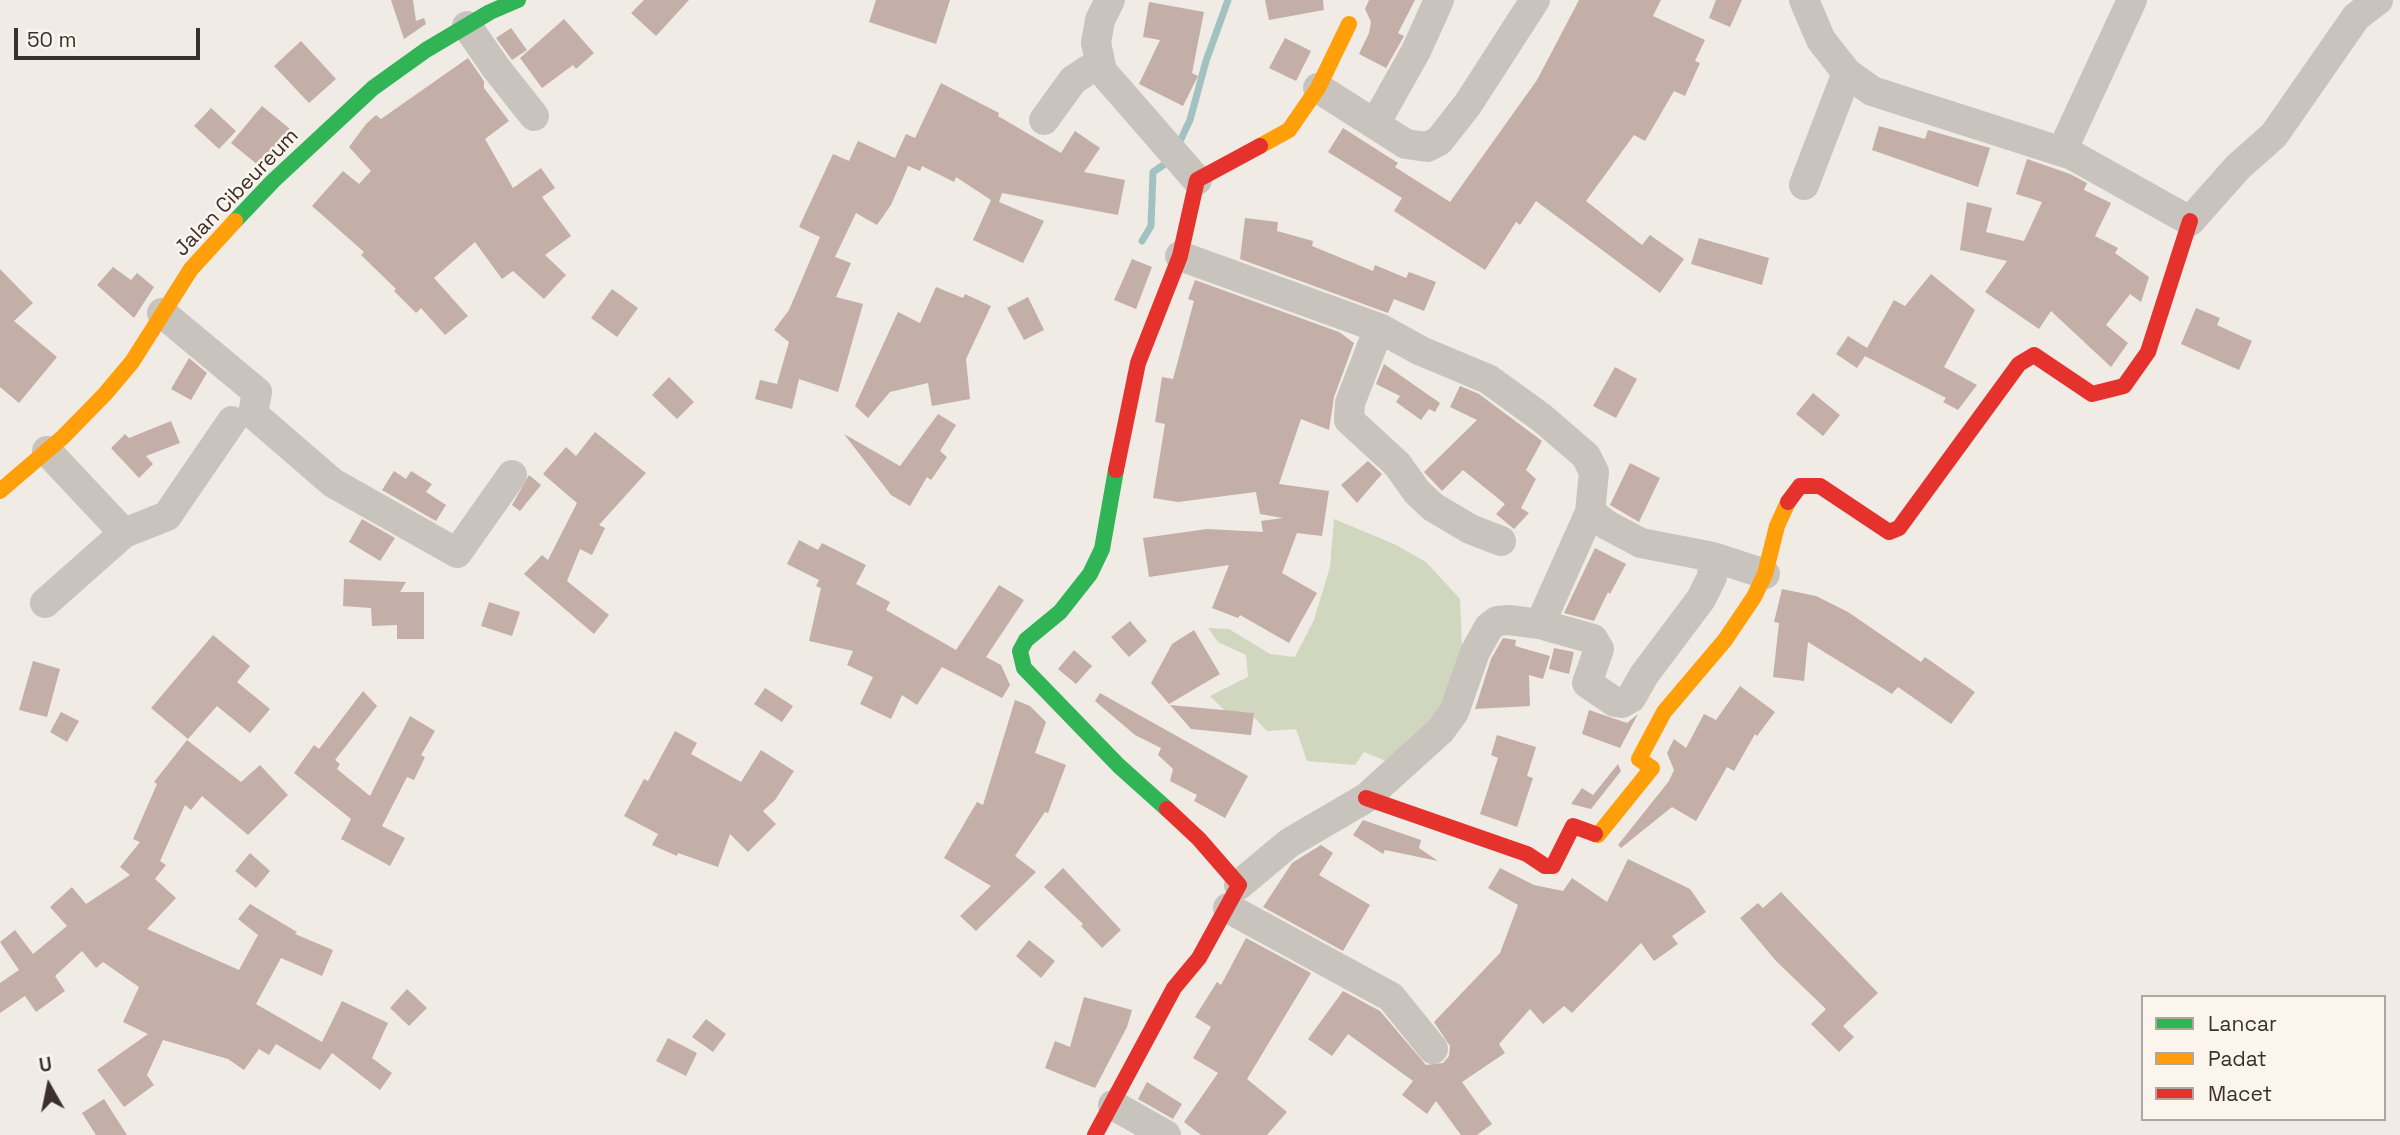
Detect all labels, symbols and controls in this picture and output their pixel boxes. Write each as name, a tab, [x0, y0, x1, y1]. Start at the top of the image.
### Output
scale bar	[18, 14, 203, 58]
text: 50 m	[27, 26, 77, 53]
street label: Jalan Cibeureum	[170, 124, 304, 262]
legend	[2141, 995, 2386, 1121]
text: Lancar	[2208, 1010, 2277, 1037]
text: Padat	[2208, 1045, 2267, 1072]
north arrow	[14, 1051, 84, 1121]
text: U	[37, 1051, 54, 1078]
text: Macet	[2208, 1080, 2272, 1107]

